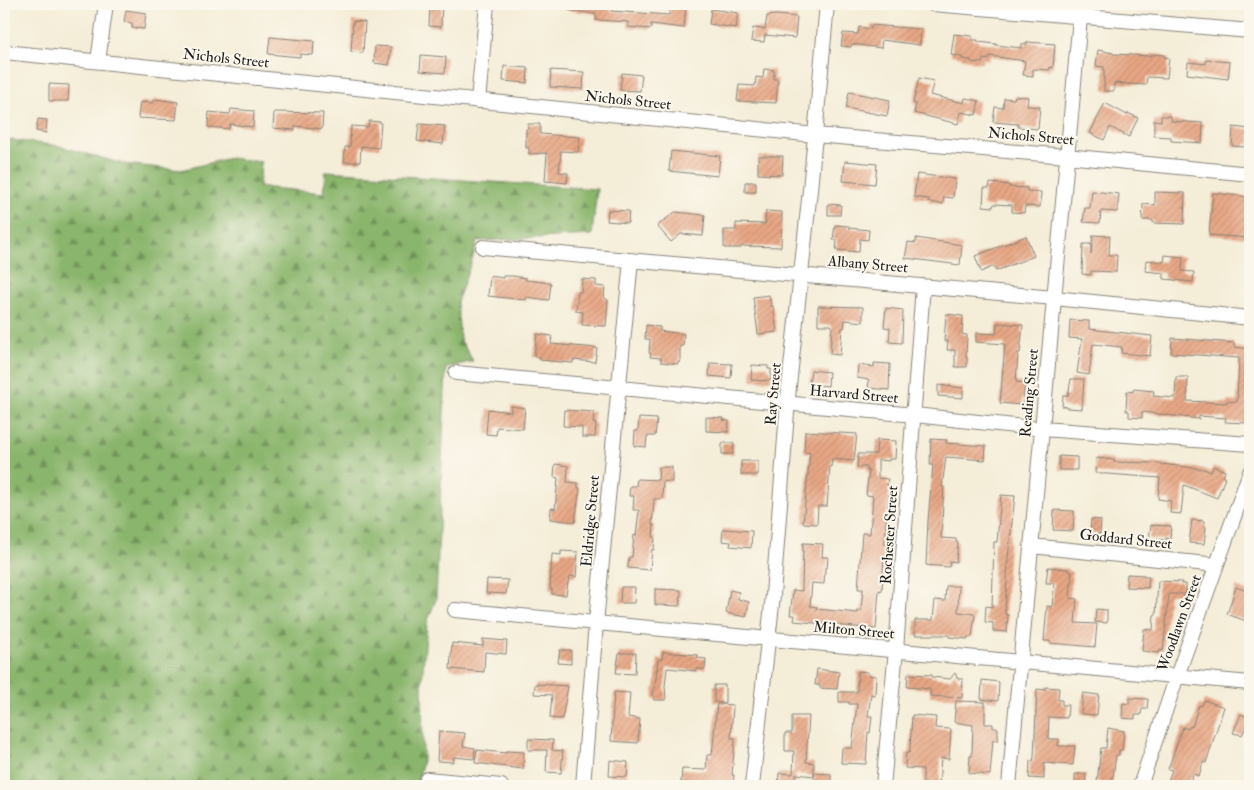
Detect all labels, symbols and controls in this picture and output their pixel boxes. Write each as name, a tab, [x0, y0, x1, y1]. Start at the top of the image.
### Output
street label: Nichols Street	[182, 45, 270, 72]
street label: Nichols Street	[584, 87, 672, 114]
street label: Nichols Street	[987, 123, 1075, 150]
street label: Albany Street	[826, 251, 909, 277]
street label: Reading Street	[1016, 348, 1043, 438]
street label: Ray Street	[761, 362, 786, 426]
street label: Harvard Street	[809, 381, 899, 408]
street label: Eldridge Street	[577, 474, 604, 568]
street label: Rochester Street	[877, 485, 902, 585]
street label: Goddard Street	[1079, 525, 1173, 554]
street label: Woodlawn Street	[1153, 572, 1206, 675]
street label: Milton Street	[813, 617, 895, 644]

